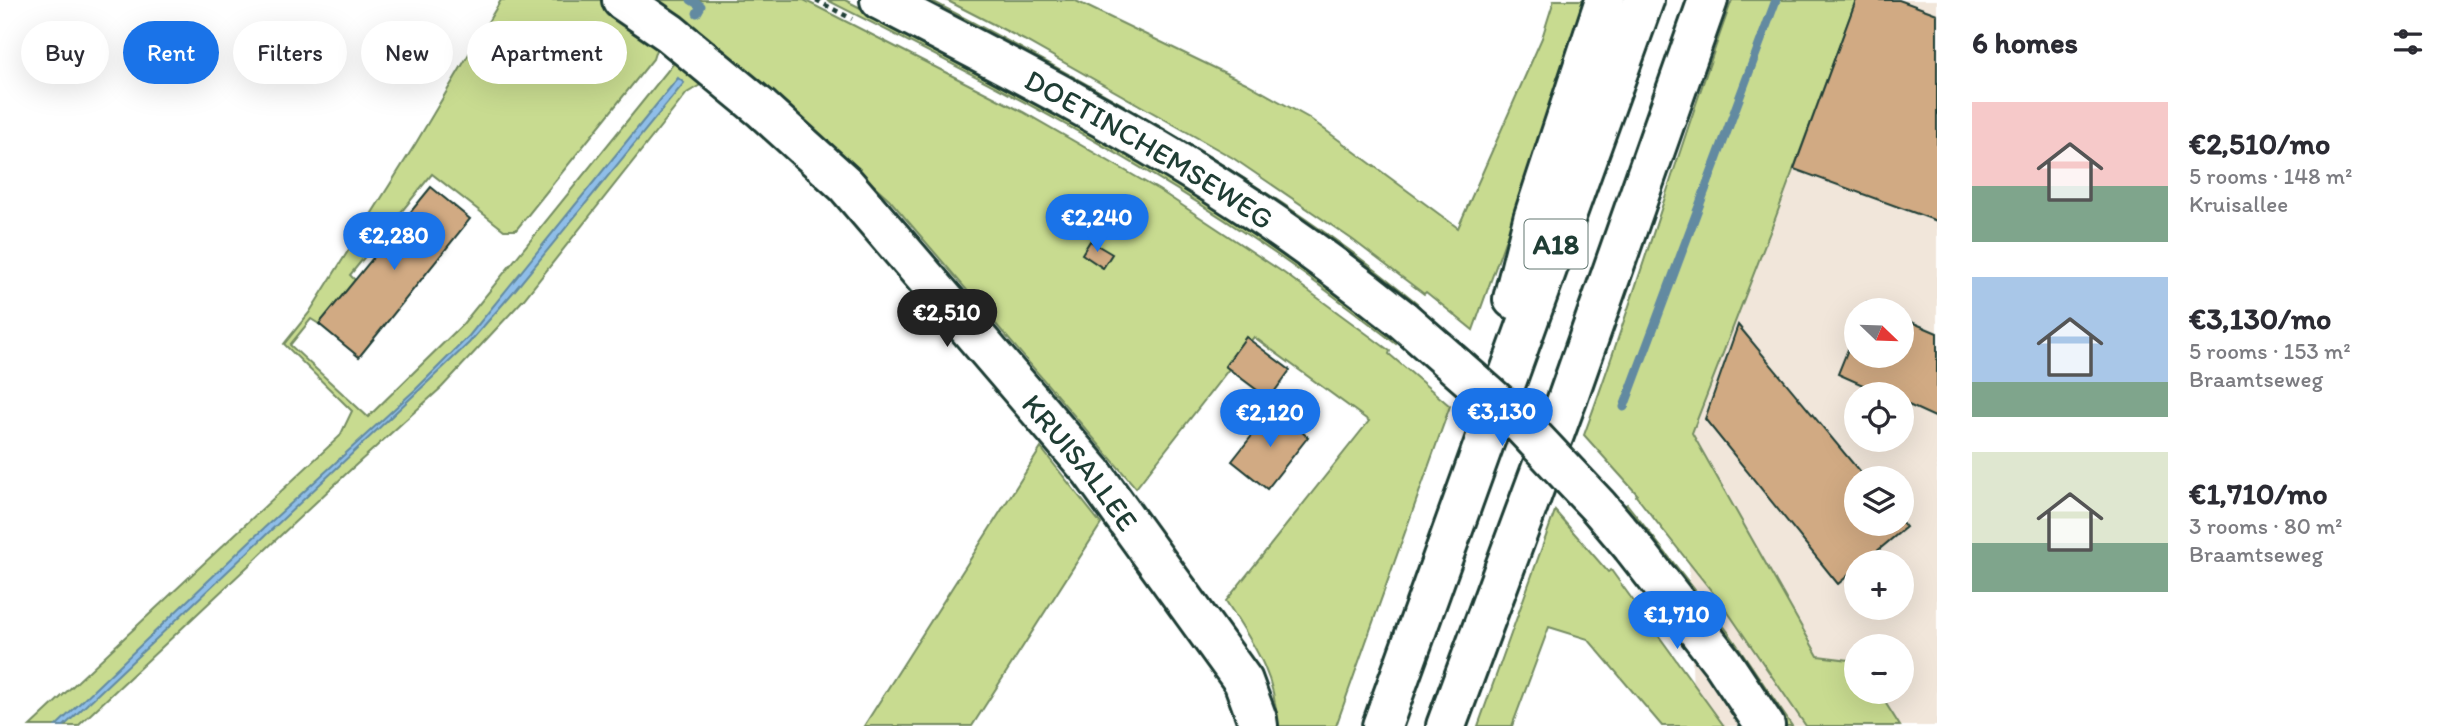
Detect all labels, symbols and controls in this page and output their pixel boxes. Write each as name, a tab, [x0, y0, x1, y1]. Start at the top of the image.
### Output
chip: Buy	[21, 21, 109, 84]
chip: Rent	[123, 21, 219, 84]
chip: Filters	[233, 21, 347, 84]
chip: New	[361, 21, 453, 84]
chip: Apartment	[467, 21, 627, 84]
icon: filters	[2389, 23, 2427, 61]
text: 6 homes	[1972, 24, 2078, 61]
street label: DOETINCHEMSEWEG	[1019, 60, 1281, 237]
text: €2,510/mo	[2189, 125, 2330, 162]
icon: home	[2028, 130, 2112, 214]
text: 5 rooms · 148 m²	[2189, 162, 2352, 190]
text: Kruisallee	[2189, 190, 2288, 218]
pin: €2,240	[1040, 194, 1154, 254]
text: €2,240	[1062, 203, 1132, 231]
pin: €2,280	[337, 212, 451, 272]
road number: A18	[1524, 219, 1588, 268]
text: €2,280	[359, 221, 429, 249]
pin: €2,510	[890, 290, 1004, 349]
text: €2,510	[913, 298, 981, 326]
north arrow	[1844, 298, 1914, 368]
map controls	[1844, 298, 1914, 704]
text: €3,130/mo	[2189, 300, 2331, 337]
icon: home	[2028, 305, 2112, 389]
text: 5 rooms · 153 m²	[2189, 337, 2351, 365]
text: Braamtseweg	[2189, 365, 2323, 393]
button: locate	[1844, 382, 1914, 452]
street label: KRUISALLEE	[1015, 386, 1147, 538]
pin: €3,130	[1445, 388, 1559, 448]
pin: €2,120	[1213, 390, 1327, 449]
text: €3,130	[1468, 397, 1536, 425]
text: €2,120	[1236, 398, 1304, 426]
button: layers	[1844, 466, 1914, 536]
text: €1,710/mo	[2189, 475, 2328, 512]
icon: home	[2028, 480, 2112, 564]
text: 3 rooms · 80 m²	[2189, 512, 2343, 540]
text: Braamtseweg	[2189, 540, 2323, 568]
button: +	[1844, 550, 1914, 620]
pin: €1,710	[1620, 592, 1734, 651]
text: €1,710	[1644, 600, 1710, 628]
button: −	[1844, 634, 1914, 704]

